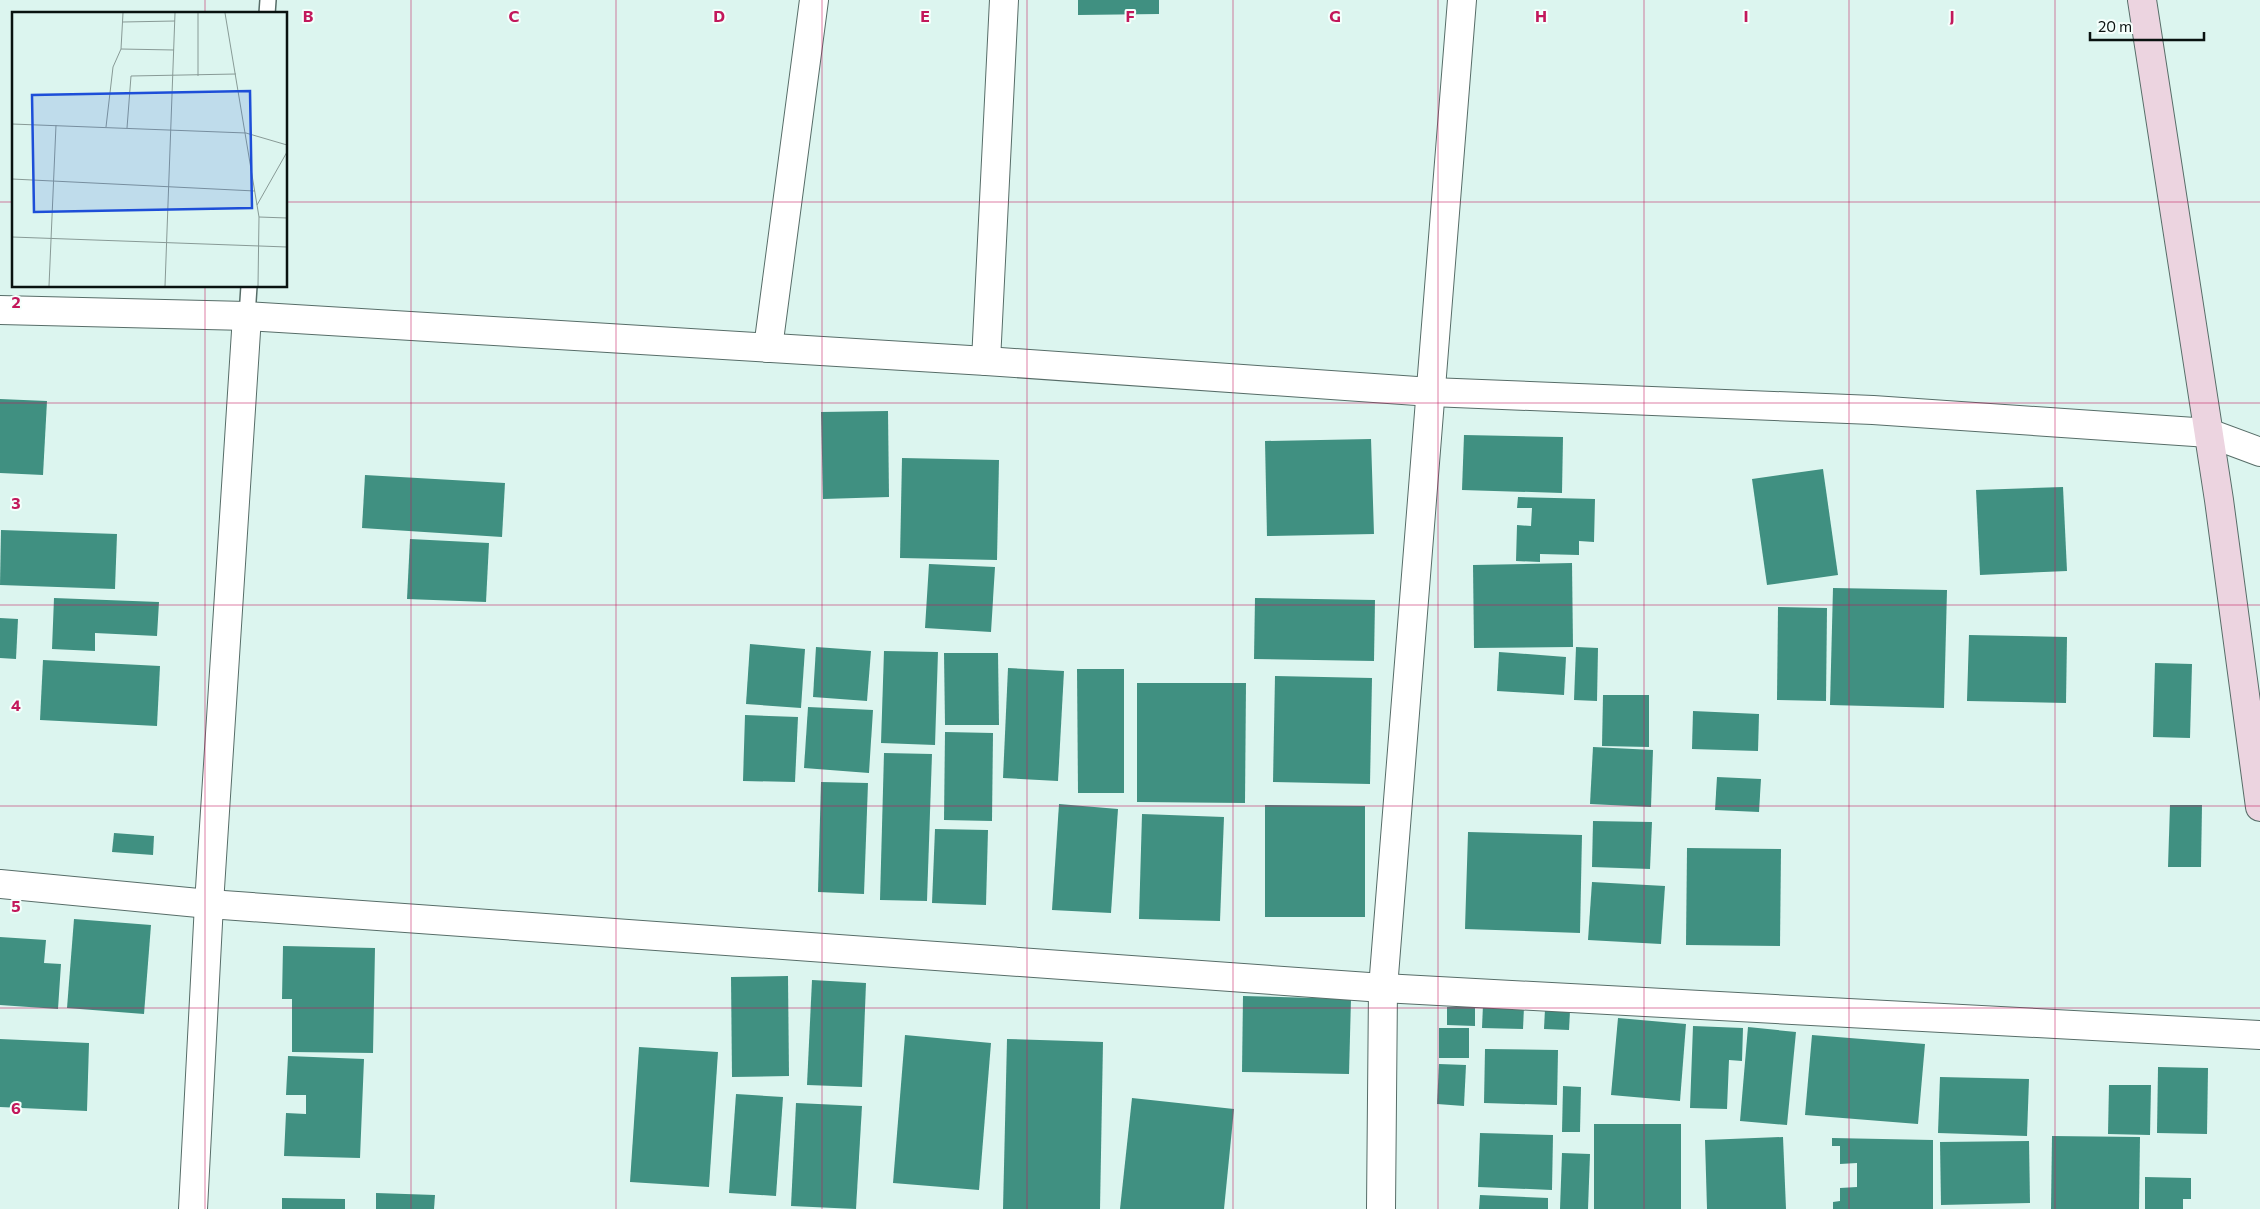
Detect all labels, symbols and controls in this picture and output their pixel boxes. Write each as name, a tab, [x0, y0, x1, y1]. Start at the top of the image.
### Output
text: B	[303, 6, 314, 25]
text: C	[509, 6, 520, 25]
text: D	[713, 6, 725, 25]
text: E	[920, 6, 930, 25]
text: F	[1125, 6, 1135, 25]
text: G	[1329, 6, 1341, 25]
text: H	[1535, 6, 1547, 25]
text: I	[1743, 6, 1749, 25]
text: J	[1949, 6, 1955, 25]
scale bar	[2090, 10, 2204, 42]
inset map	[12, 12, 288, 288]
text: 20 m	[2098, 17, 2132, 35]
text: 2	[11, 292, 21, 311]
text: 3	[11, 493, 21, 512]
text: 4	[11, 695, 21, 714]
text: 5	[11, 896, 21, 915]
text: 6	[11, 1098, 21, 1117]

